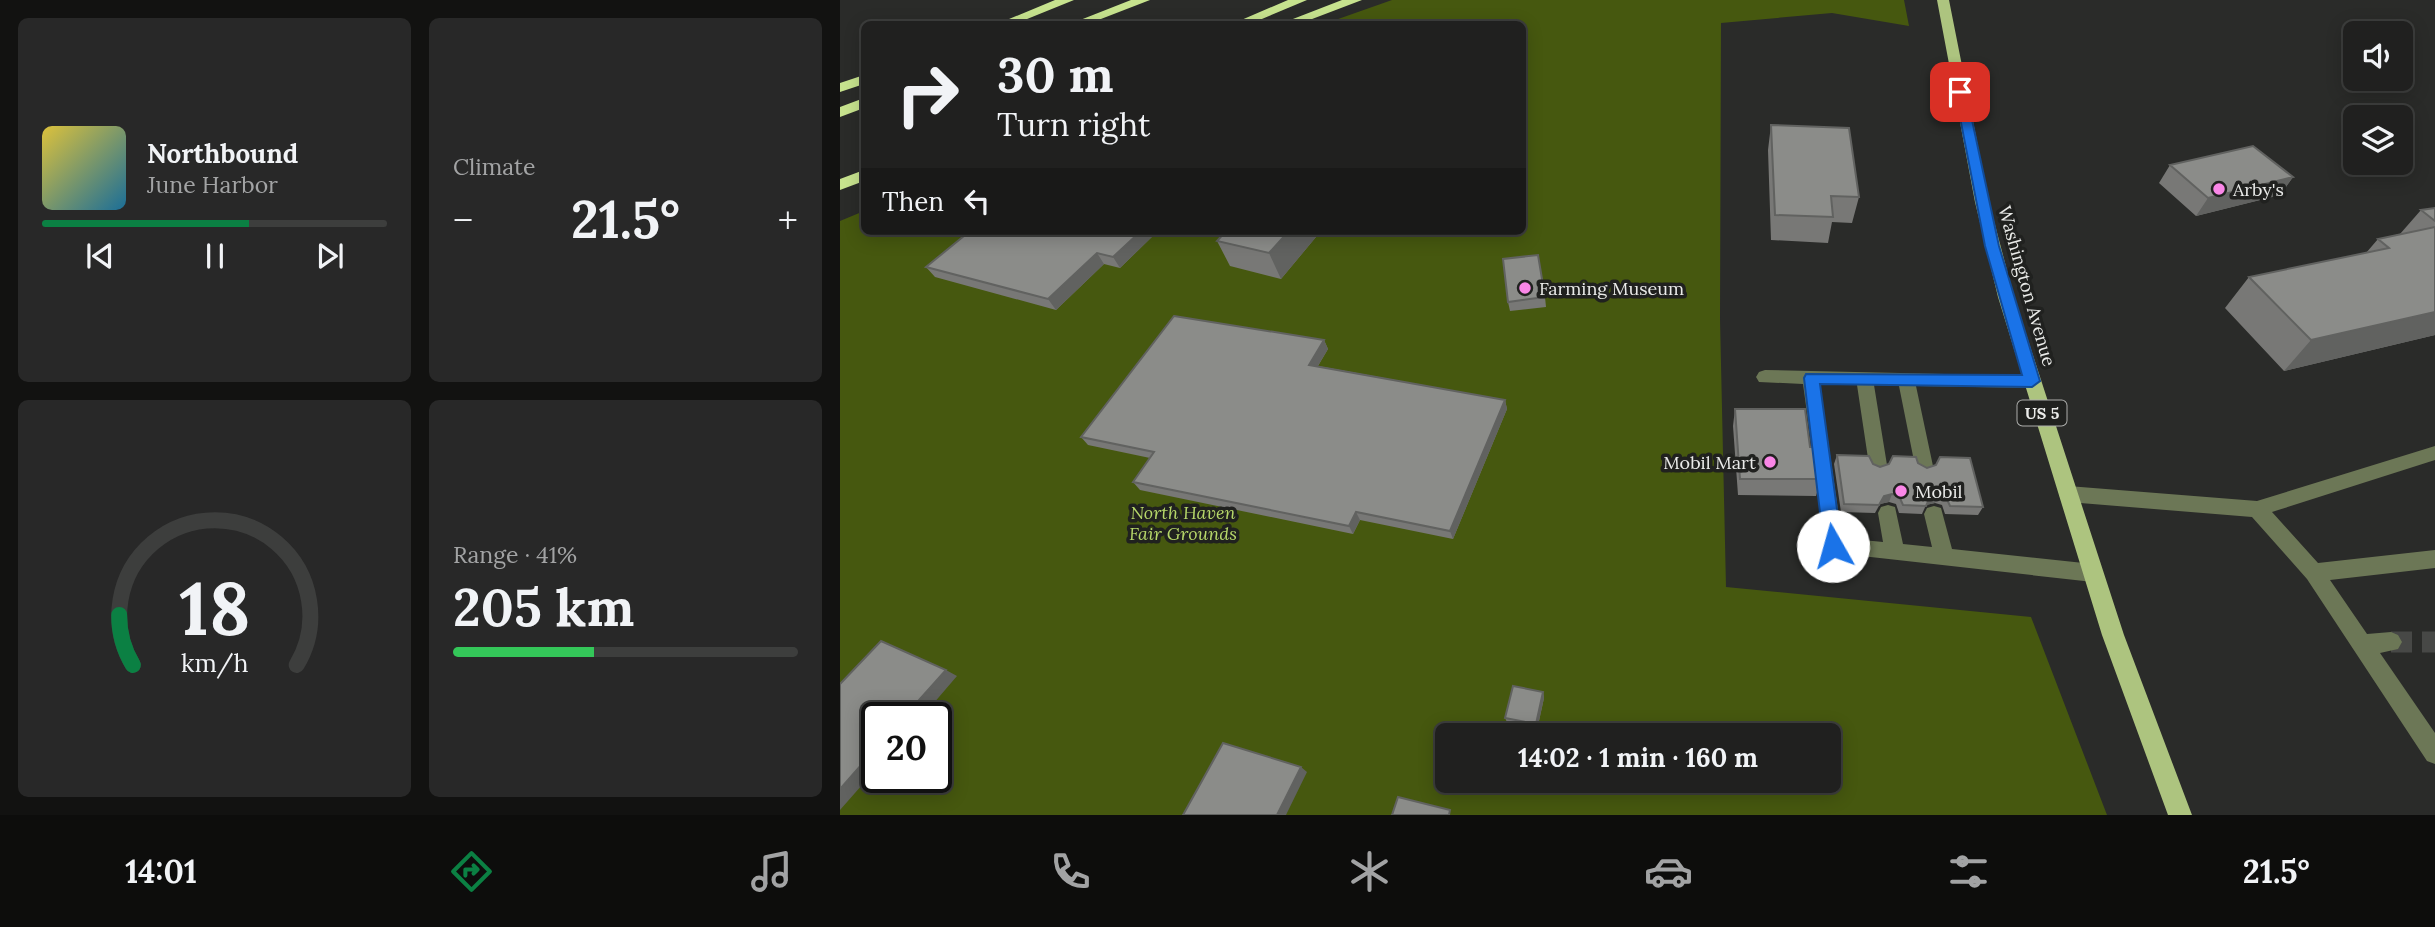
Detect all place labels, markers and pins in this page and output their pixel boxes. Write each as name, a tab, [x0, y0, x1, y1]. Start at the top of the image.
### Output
pin	[1930, 62, 1990, 122]
place label: Arby's	[2232, 178, 2284, 201]
marker: Arby's	[2211, 181, 2227, 197]
place label: Farming Museum	[1539, 277, 1684, 300]
marker: Farming Museum	[1517, 280, 1533, 296]
place label: Mobil Mart	[1663, 451, 1756, 474]
marker: Mobil Mart	[1762, 454, 1778, 470]
place label: Mobil	[1915, 480, 1962, 503]
marker: Mobil	[1893, 483, 1909, 499]

